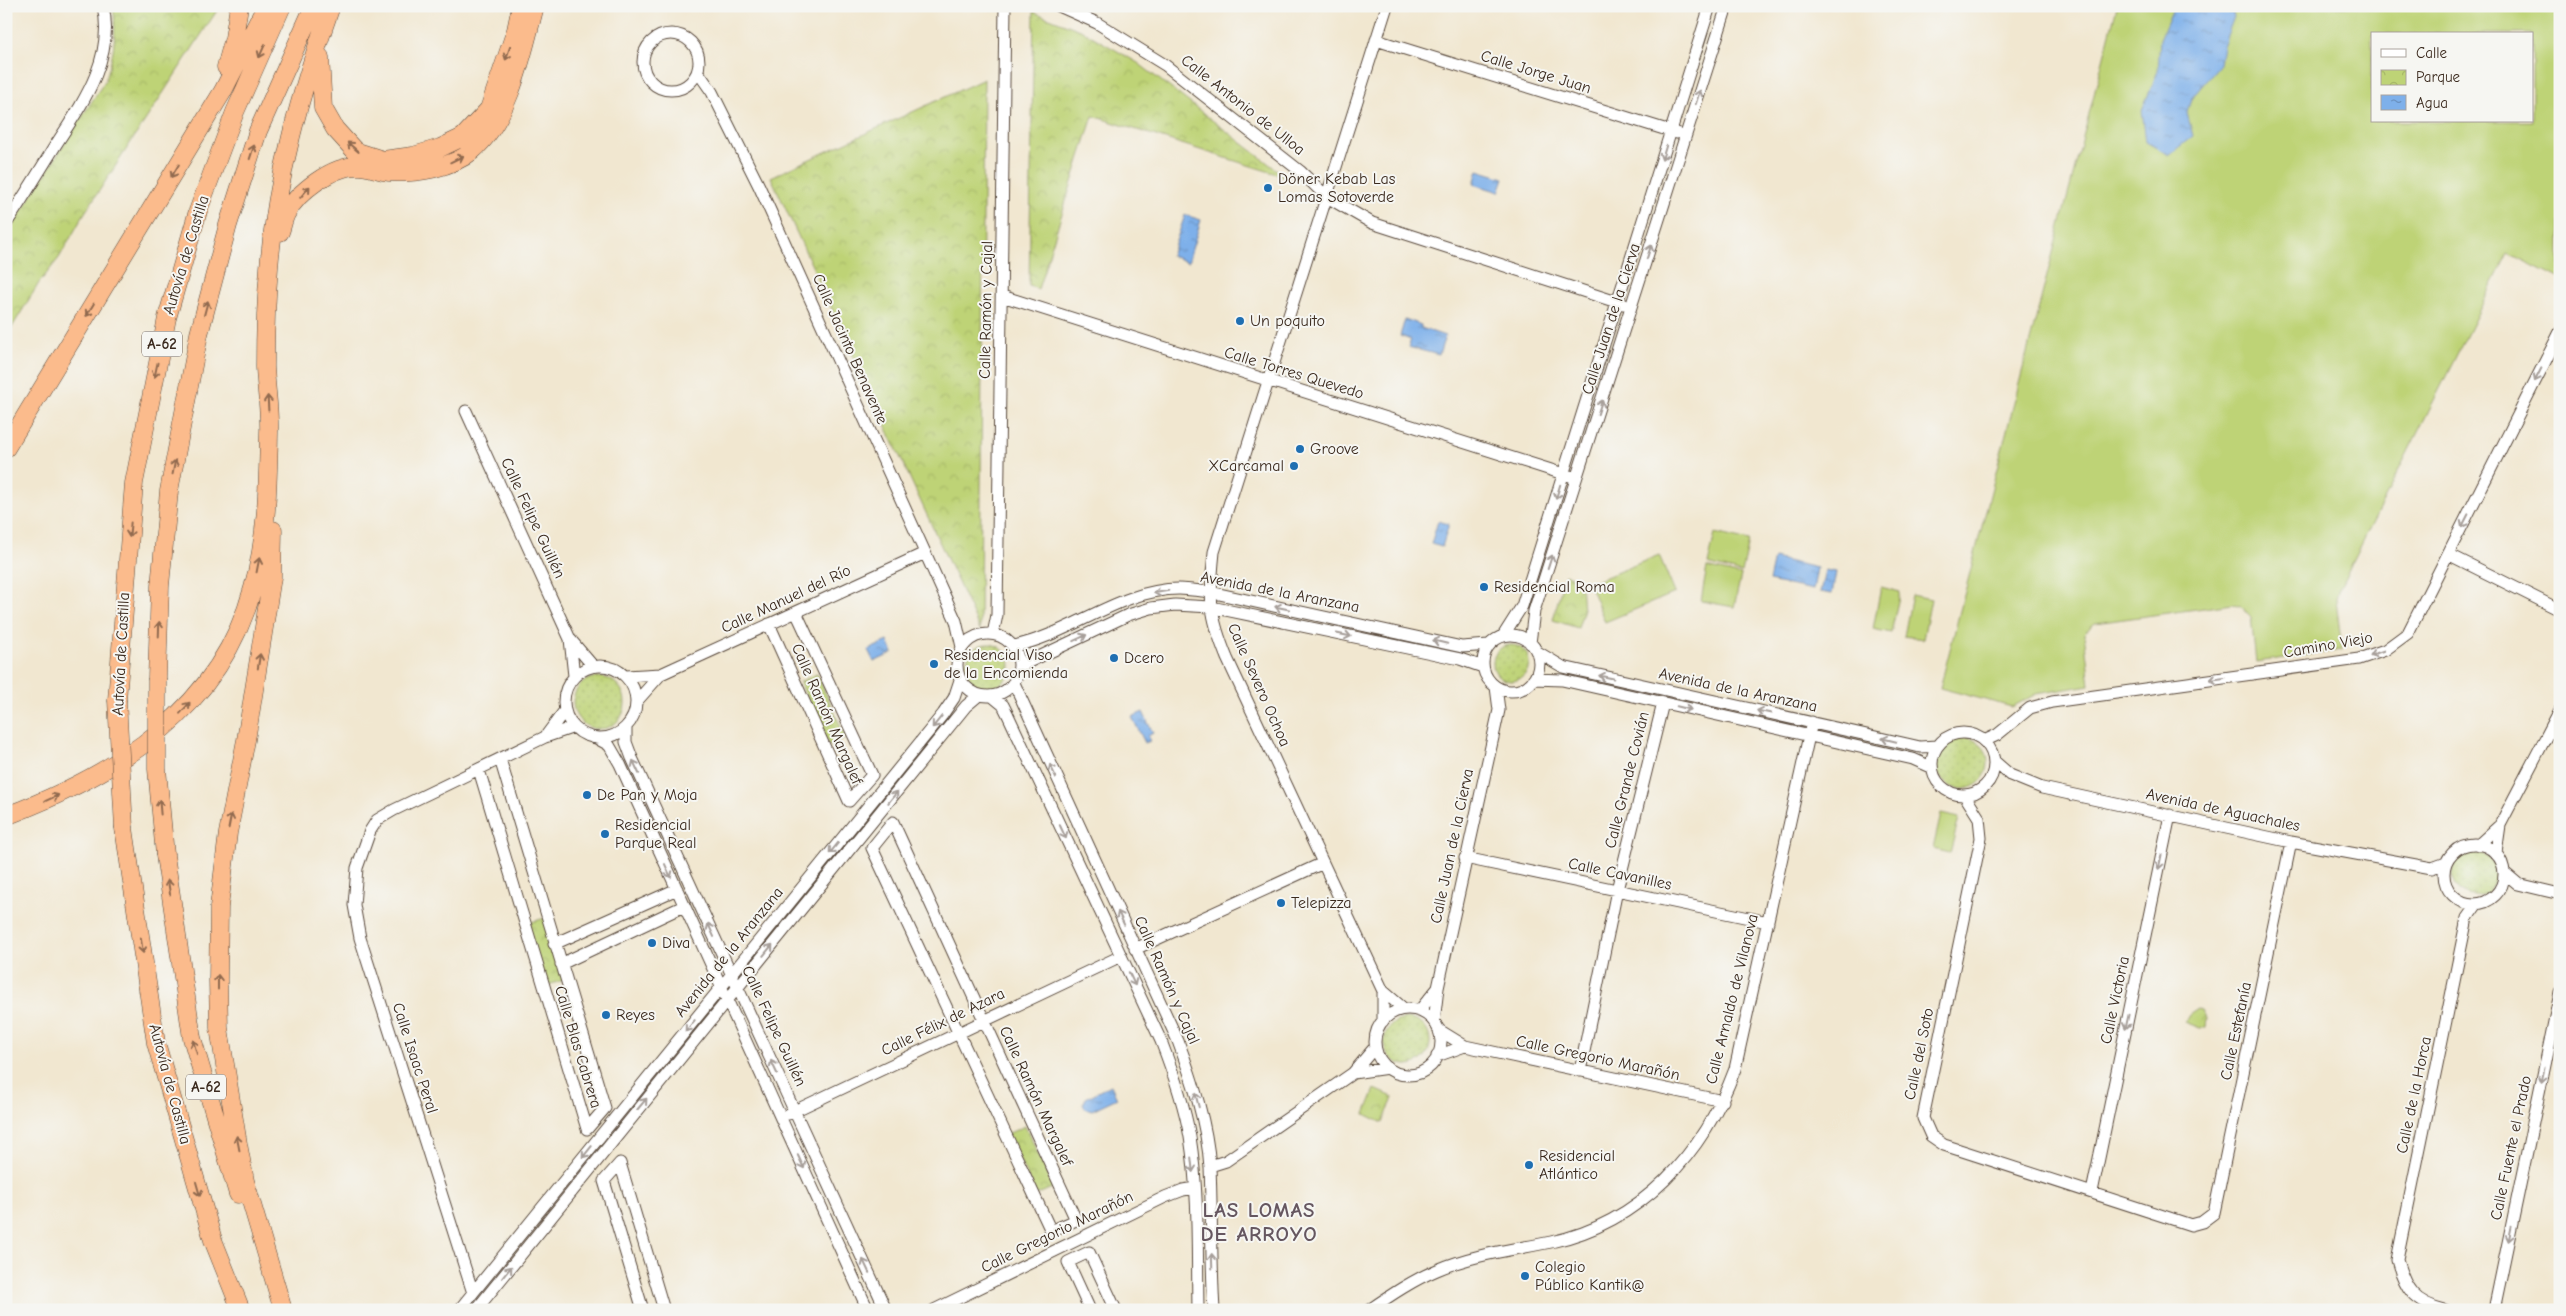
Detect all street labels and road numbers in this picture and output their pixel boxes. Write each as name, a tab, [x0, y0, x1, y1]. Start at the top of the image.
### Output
street label: Calle Jorge Juan	[1479, 47, 1593, 97]
street label: Calle Antonio de Ulloa	[1178, 51, 1308, 159]
street label: Autovía de Castilla	[159, 193, 213, 317]
street label: Calle Ramón y Cajal	[976, 241, 996, 379]
street label: Calle Juan de la Cierva	[1578, 241, 1644, 397]
street label: Calle Jacinto Benavente	[809, 271, 891, 427]
road number: A-62	[142, 332, 182, 356]
street label: Calle Torres Quevedo	[1222, 343, 1366, 403]
street label: Calle Felipe Guillén	[497, 455, 569, 581]
street label: Calle Manuel del Río	[718, 561, 854, 637]
street label: Avenida de la Aranzana	[1199, 568, 1361, 616]
street label: Autovía de Castilla	[109, 592, 133, 716]
street label: Calle Severo Ochoa	[1224, 621, 1294, 749]
street label: Camino Viejo	[2282, 628, 2374, 662]
street label: Calle Ramón Margalef	[788, 641, 867, 789]
street label: Avenida de la Aranzana	[1657, 664, 1819, 716]
street label: Calle Grande Covián	[1601, 710, 1653, 850]
street label: Calle Juan de la Cierva	[1427, 767, 1477, 925]
street label: Avenida de Aguachales	[2144, 785, 2302, 835]
street label: Calle Cavanilles	[1567, 854, 1674, 894]
street label: Avenida de la Aranzana	[671, 884, 787, 1020]
street label: Calle Arnaldo de Vilanova	[1702, 912, 1762, 1086]
street label: Calle Ramón y Cajal	[1131, 913, 1203, 1047]
street label: Calle Victoria	[2097, 955, 2133, 1045]
street label: Calle Felipe Guillén	[738, 963, 810, 1089]
street label: Calle Estefanía	[2217, 980, 2255, 1082]
street label: Calle Blas Cabrera	[551, 984, 605, 1110]
street label: Calle Félix de Azara	[878, 984, 1008, 1060]
street label: Calle Isaac Peral	[389, 1001, 441, 1115]
street label: Calle del Soto	[1900, 1006, 1938, 1102]
street label: Autovía de Castilla	[145, 1022, 195, 1146]
street label: Calle Ramón Margalef	[996, 1023, 1077, 1170]
street label: Calle Gregorio Marañón	[1515, 1032, 1681, 1084]
street label: Calle de la Horca	[2393, 1035, 2435, 1155]
road number: A-62	[186, 1074, 226, 1100]
street label: Calle Fuente el Prado	[2487, 1074, 2535, 1222]
street label: Calle Gregorio Marañón	[978, 1187, 1136, 1277]

